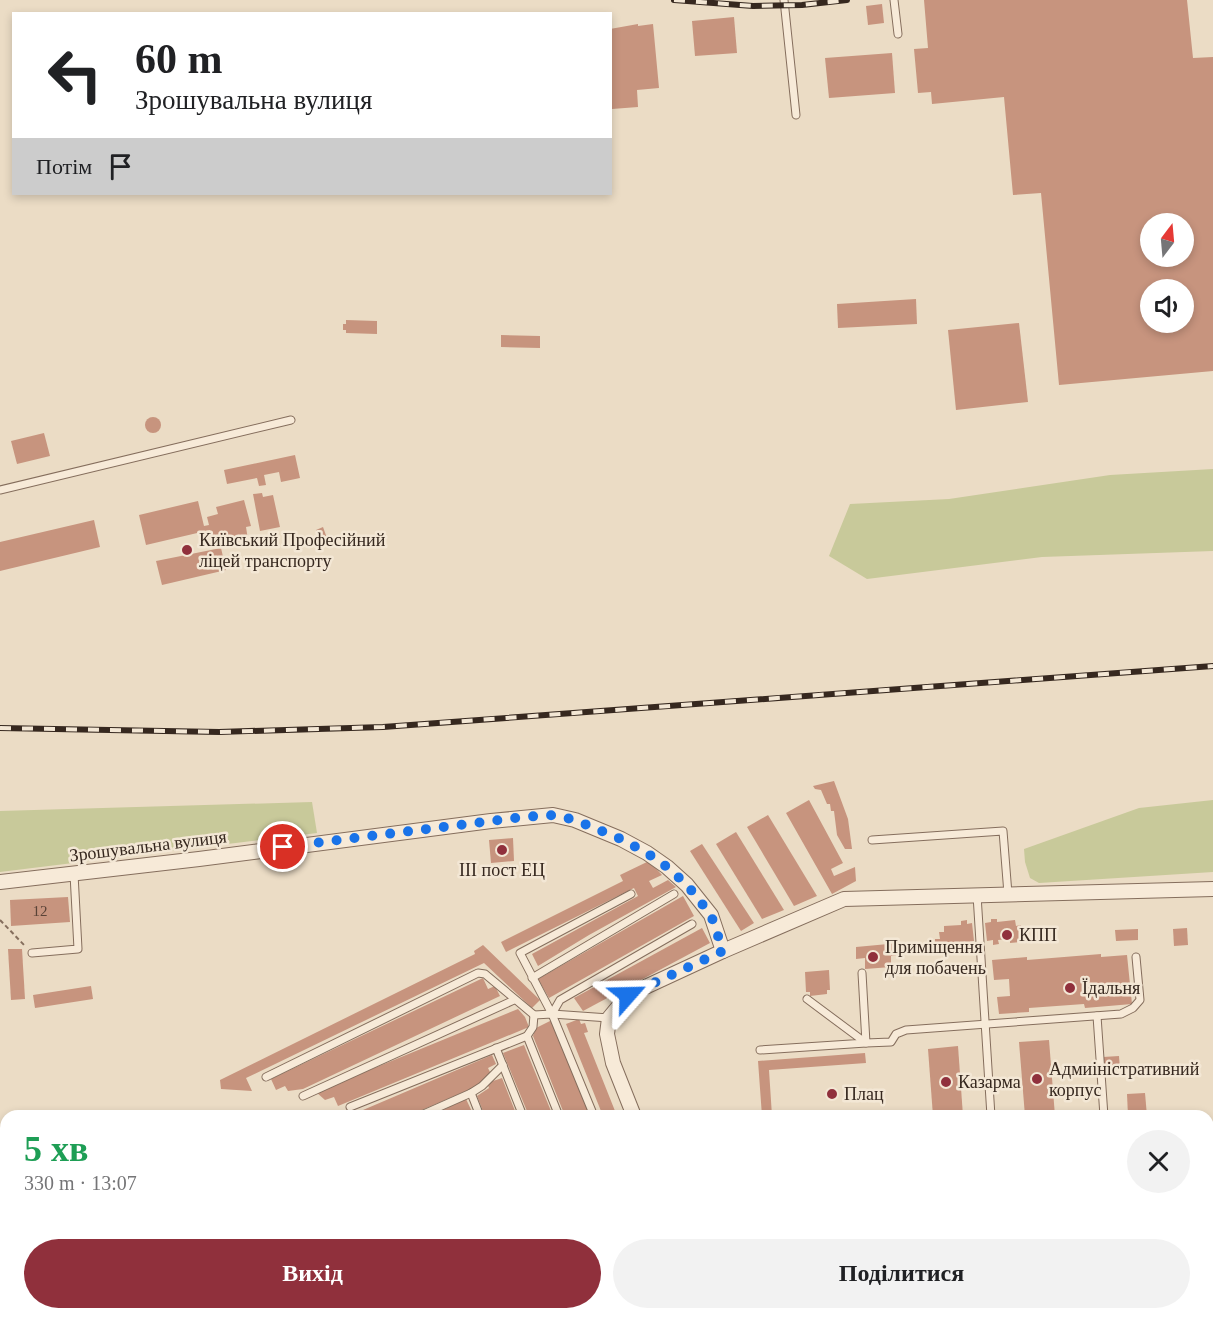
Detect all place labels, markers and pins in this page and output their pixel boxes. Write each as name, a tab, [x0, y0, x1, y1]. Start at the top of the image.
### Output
place label: Київський Професійний ліцей транспорту	[199, 530, 386, 571]
marker: Київський Професійний ліцей транспорту	[180, 543, 194, 557]
pin	[257, 821, 308, 872]
marker: III пост ЕЦ	[495, 843, 509, 857]
place label: III пост ЕЦ	[459, 860, 545, 880]
place label: КПП	[1019, 925, 1057, 945]
marker: КПП	[1000, 928, 1014, 942]
place label: Приміщення для побачень	[885, 937, 986, 978]
marker: Приміщення для побачень	[866, 950, 880, 964]
place label: Їдальня	[1082, 978, 1140, 998]
marker: Їдальня	[1063, 981, 1077, 995]
place label: Адмиіністративний корпус	[1049, 1059, 1200, 1100]
place label: Казарма	[958, 1072, 1021, 1092]
marker: Адмиіністративний корпус	[1030, 1072, 1044, 1086]
marker: Казарма	[939, 1075, 953, 1089]
place label: Плац	[844, 1084, 884, 1104]
marker: Плац	[825, 1087, 839, 1101]

